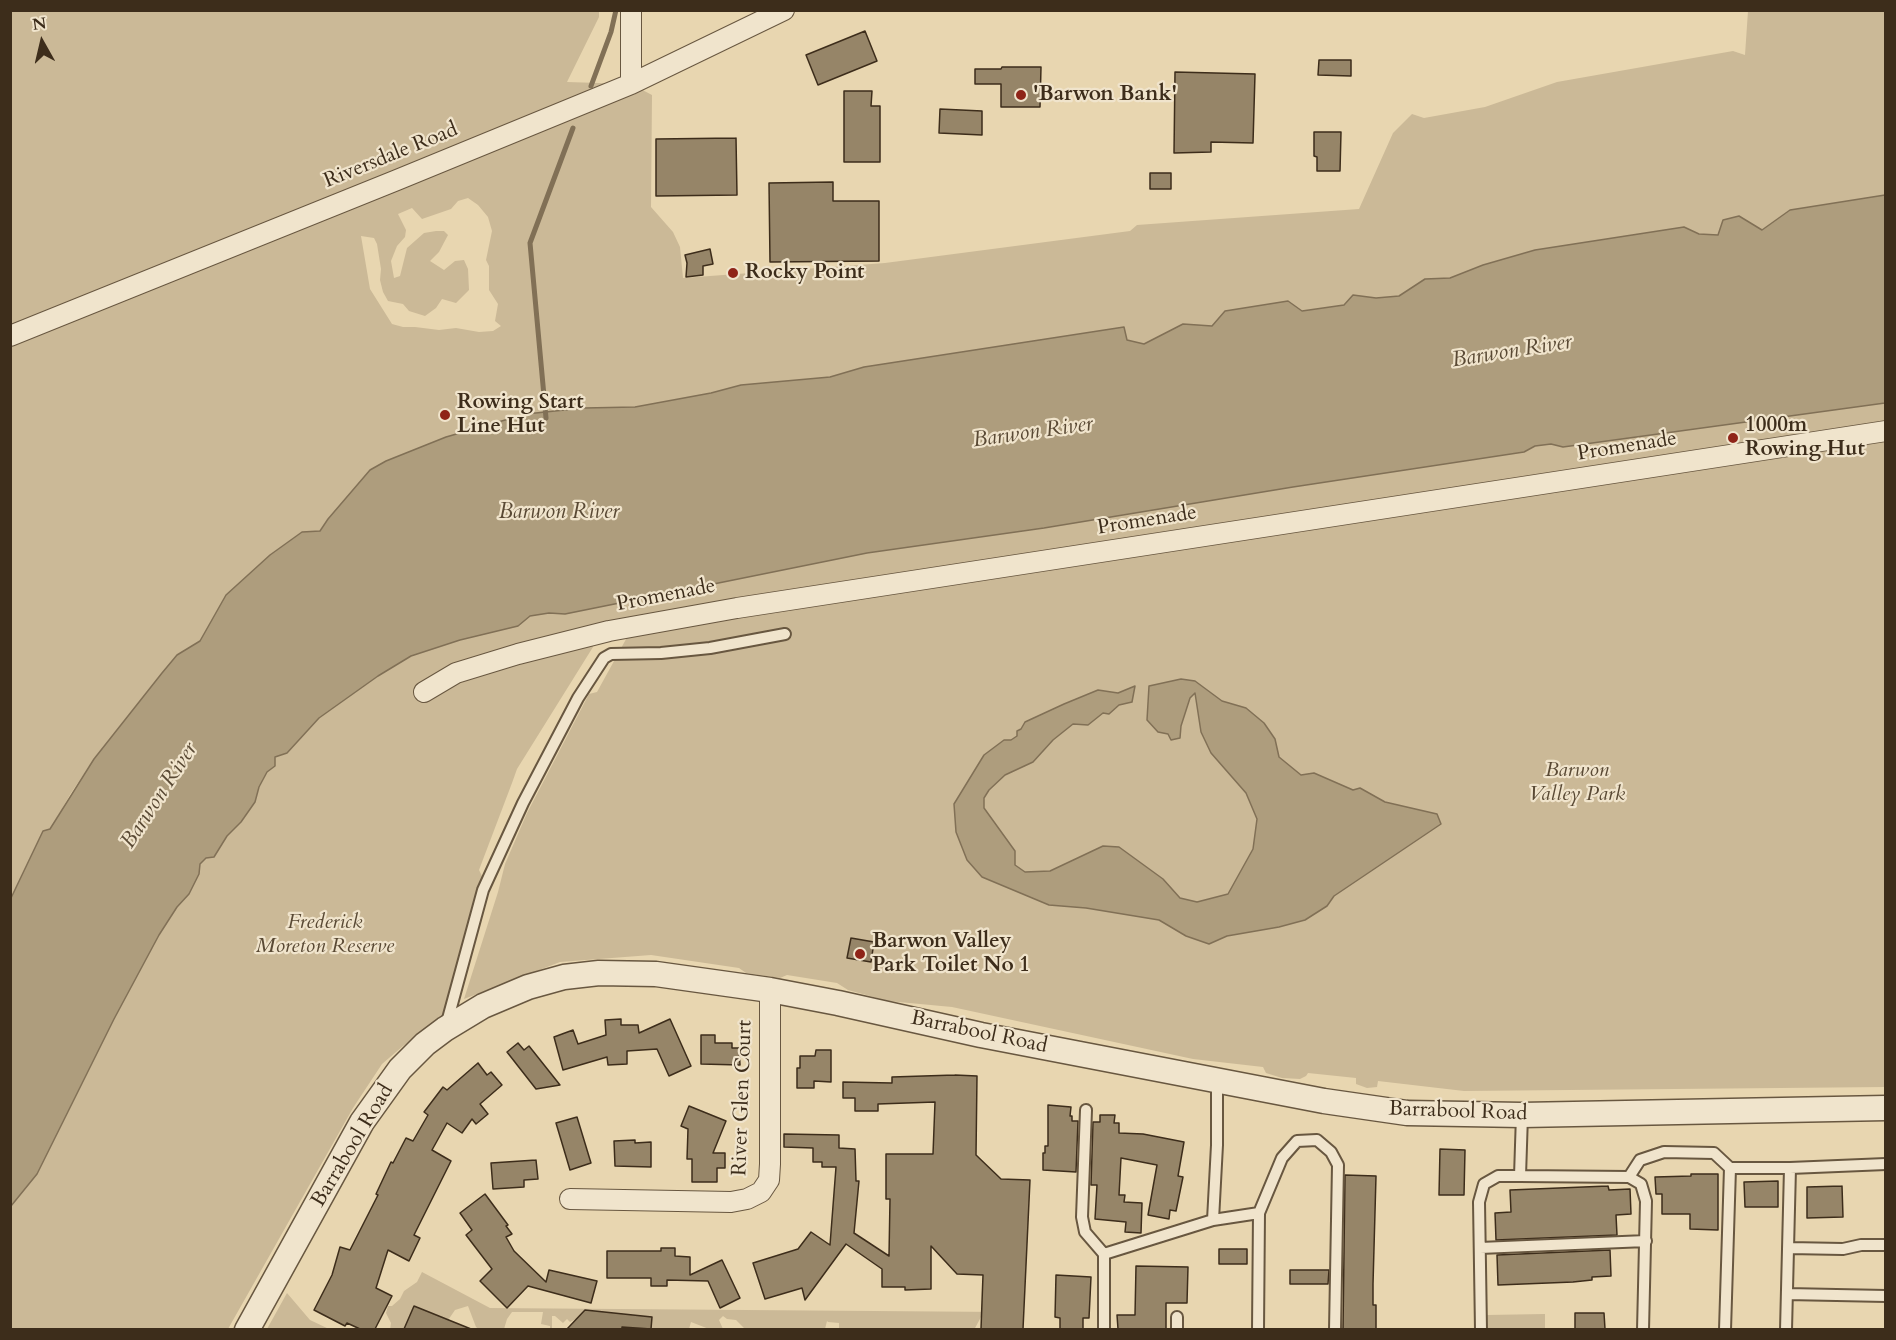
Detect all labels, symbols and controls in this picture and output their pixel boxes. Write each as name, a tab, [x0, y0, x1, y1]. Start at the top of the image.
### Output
north arrow	[12, 12, 72, 72]
text: N	[31, 12, 48, 36]
place label: 'Barwon Bank'	[1033, 82, 1177, 108]
marker: 'Barwon Bank'	[1014, 88, 1028, 102]
street label: Riversdale Road	[320, 118, 462, 194]
place label: Rocky Point	[745, 260, 864, 286]
marker: Rocky Point	[726, 266, 740, 280]
water label: Barwon River	[1450, 330, 1574, 374]
place label: Rowing Start Line Hut	[457, 390, 584, 440]
marker: Rowing Start Line Hut	[438, 408, 452, 422]
water label: Barwon River	[971, 412, 1095, 454]
place label: 1000m Rowing Hut	[1745, 413, 1865, 463]
street label: Promenade	[1575, 427, 1679, 467]
marker: 1000m Rowing Hut	[1726, 431, 1740, 445]
water label: Barwon River	[499, 500, 619, 526]
street label: Promenade	[1095, 501, 1199, 541]
street label: Promenade	[614, 574, 718, 618]
water label: Barwon River	[116, 738, 204, 854]
park label: Barwon Valley Park	[1529, 758, 1625, 808]
park label: Frederick Moreton Reserve	[256, 910, 394, 960]
place label: Barwon Valley Park Toilet No 1	[872, 929, 1030, 979]
marker: Barwon Valley Park Toilet No 1	[853, 947, 867, 961]
street label: Barrabool Road	[908, 1006, 1050, 1060]
street label: River Glen Court	[728, 1019, 758, 1177]
street label: Barrabool Road	[306, 1080, 400, 1212]
street label: Barrabool Road	[1388, 1097, 1528, 1127]

